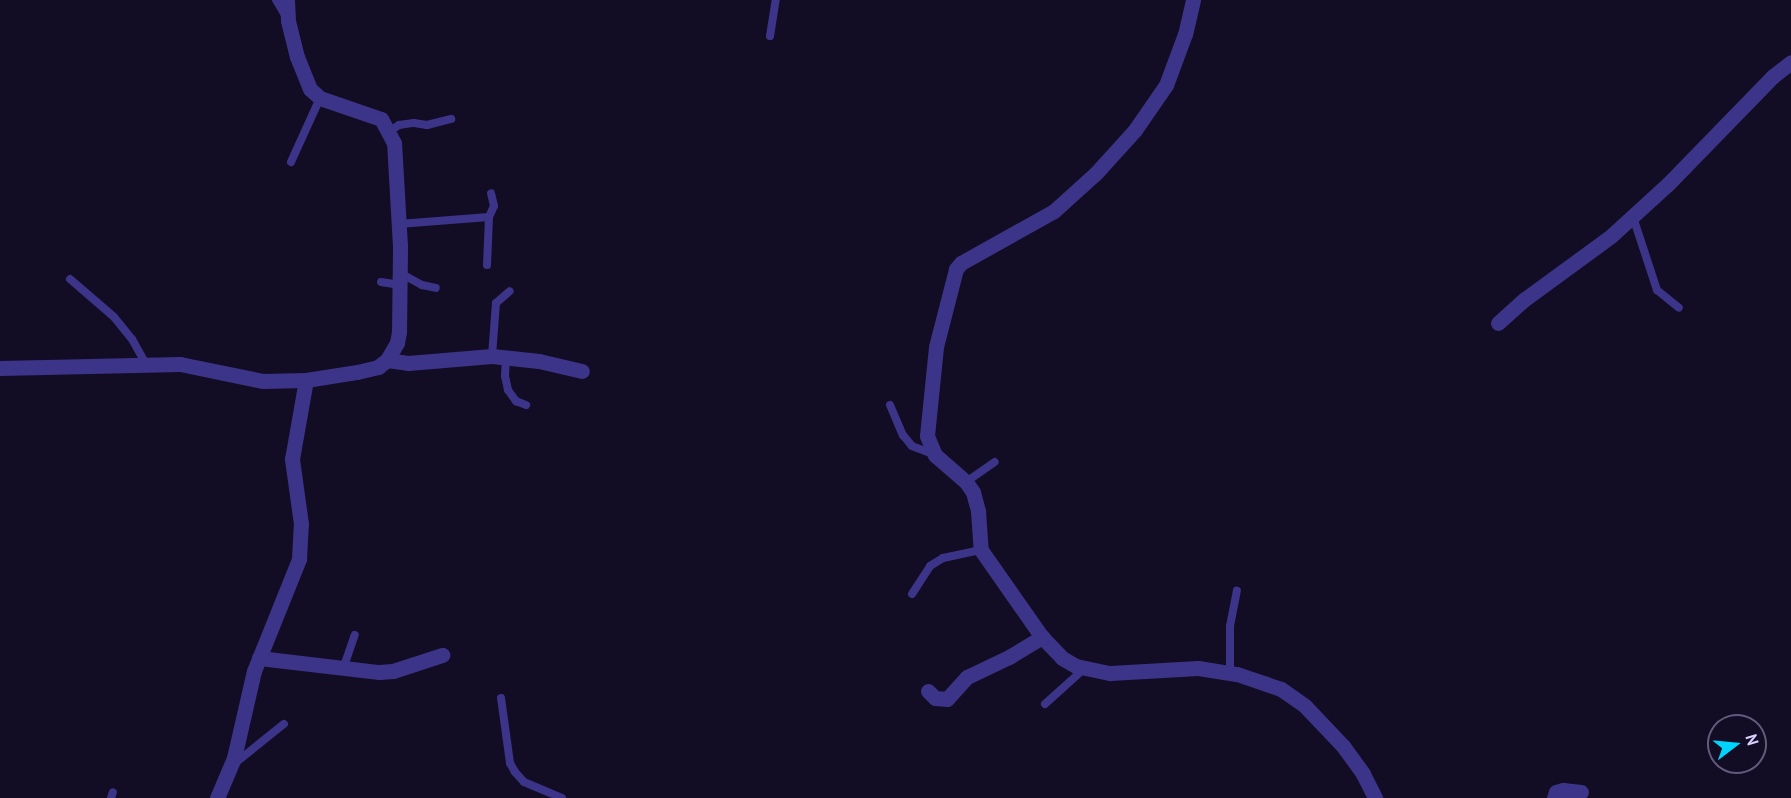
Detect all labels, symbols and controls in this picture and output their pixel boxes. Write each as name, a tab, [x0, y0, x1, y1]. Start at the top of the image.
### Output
north arrow	[1707, 714, 1767, 774]
text: N	[1741, 732, 1763, 747]

